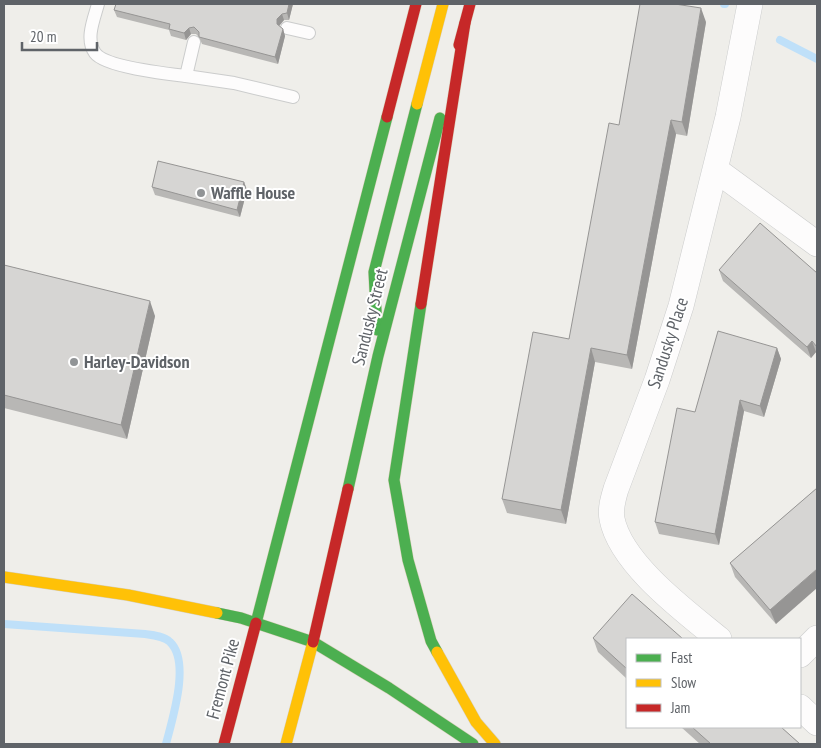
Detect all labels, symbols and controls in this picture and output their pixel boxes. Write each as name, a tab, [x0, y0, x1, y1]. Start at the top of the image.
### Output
scale bar	[22, 20, 98, 52]
text: 20 m	[30, 27, 56, 46]
place label: Waffle House	[210, 181, 296, 204]
marker: Waffle House	[195, 187, 207, 199]
street label: Sandusky Street	[346, 266, 393, 368]
street label: Sandusky Place	[642, 294, 693, 391]
place label: Harley-Davidson	[84, 350, 189, 373]
marker: Harley-Davidson	[68, 356, 80, 368]
street label: Fremont Pike	[201, 636, 244, 722]
legend	[626, 638, 801, 728]
text: Fast	[671, 648, 692, 667]
text: Slow	[671, 673, 696, 692]
text: Jam	[670, 698, 690, 717]

